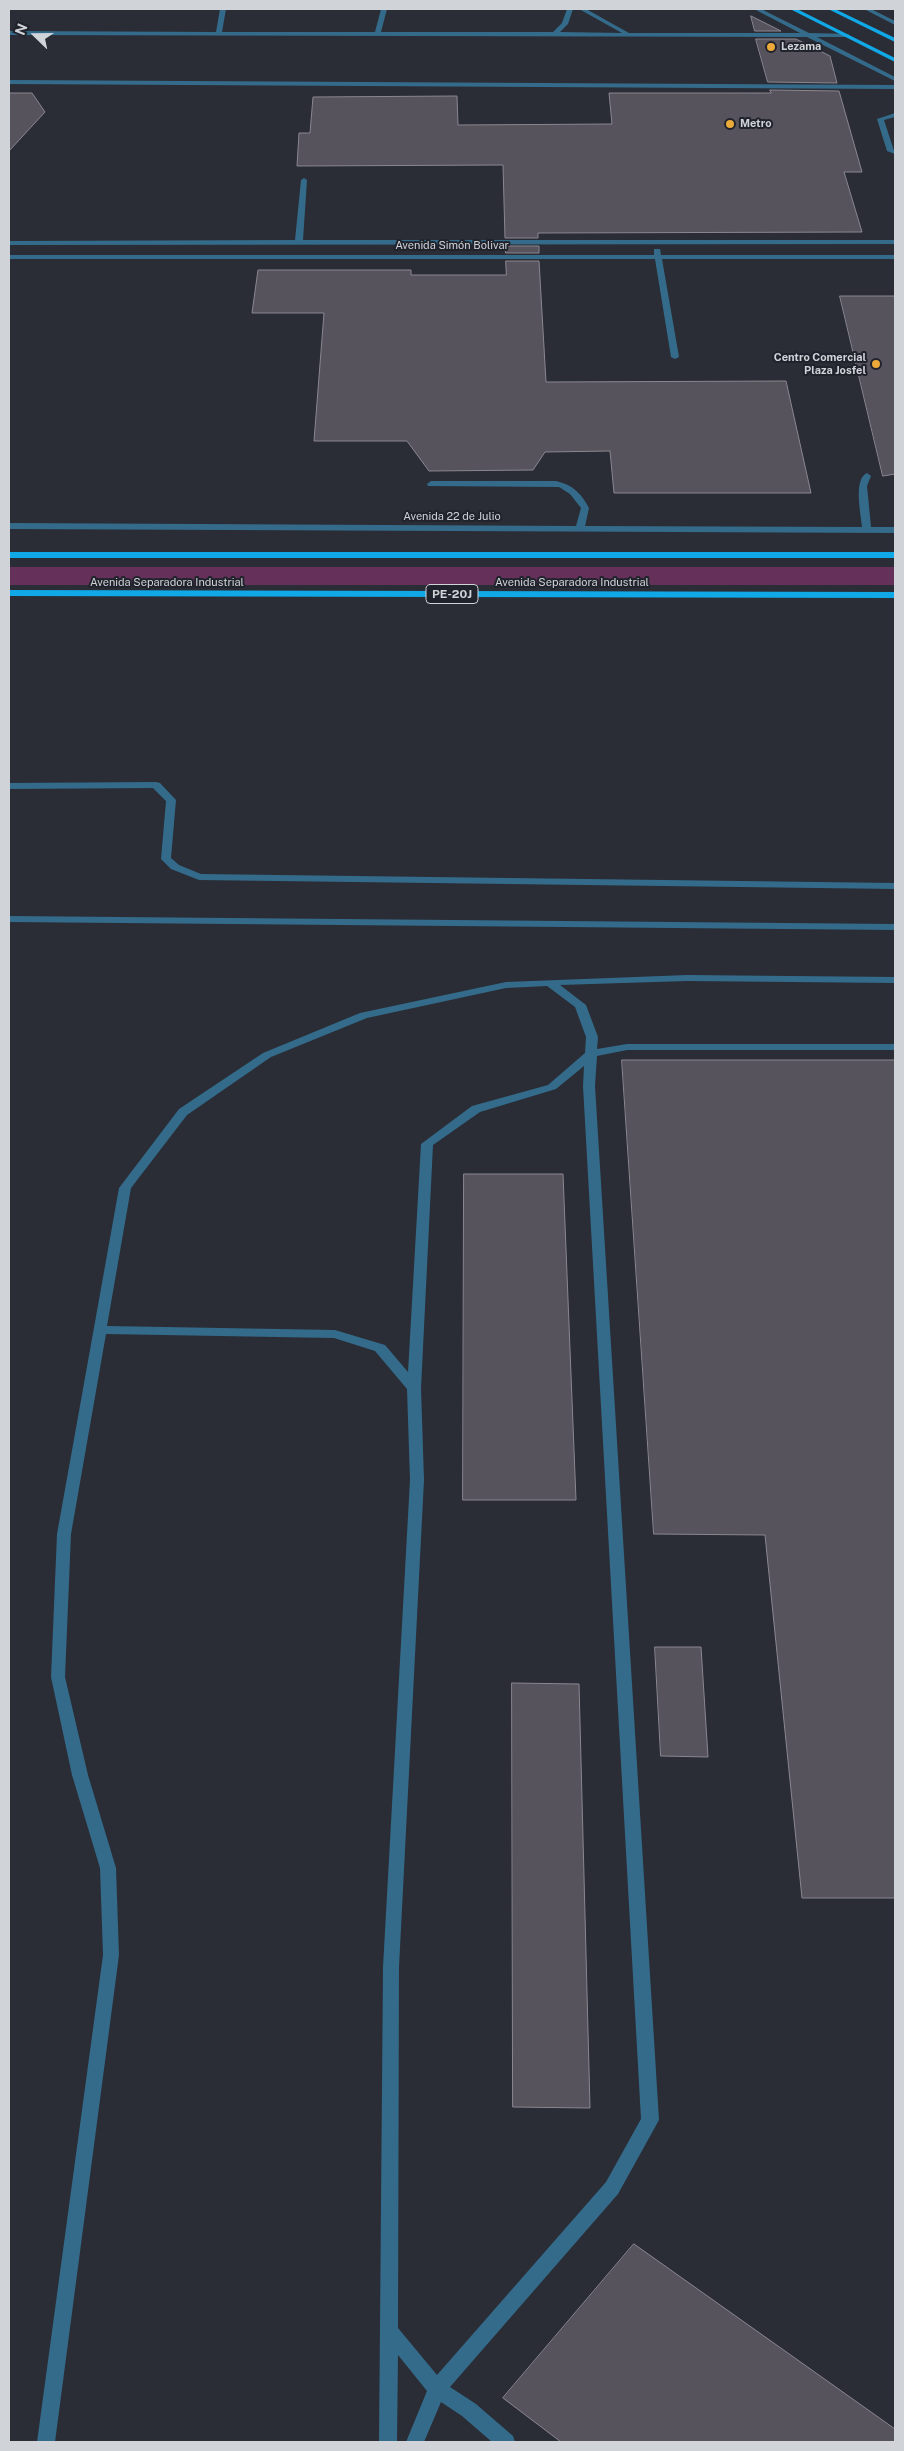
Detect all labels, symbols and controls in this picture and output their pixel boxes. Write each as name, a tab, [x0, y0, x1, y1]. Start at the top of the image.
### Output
north arrow	[10, 10, 60, 60]
text: N	[12, 21, 31, 37]
place label: Lezama	[781, 40, 821, 54]
marker: Lezama	[765, 41, 777, 53]
place label: Metro	[740, 117, 772, 131]
marker: Metro	[724, 118, 736, 130]
street label: Avenida Simón Bolivar	[395, 239, 509, 253]
place label: Centro Comercial Plaza Josfel	[774, 351, 866, 377]
marker: Centro Comercial Plaza Josfel	[870, 358, 882, 370]
street label: Avenida 22 de Julio	[403, 510, 501, 524]
street label: Avenida Separadora Industrial	[90, 576, 244, 590]
street label: Avenida Separadora Industrial	[495, 576, 649, 590]
road number: PE-20J	[426, 584, 478, 604]

